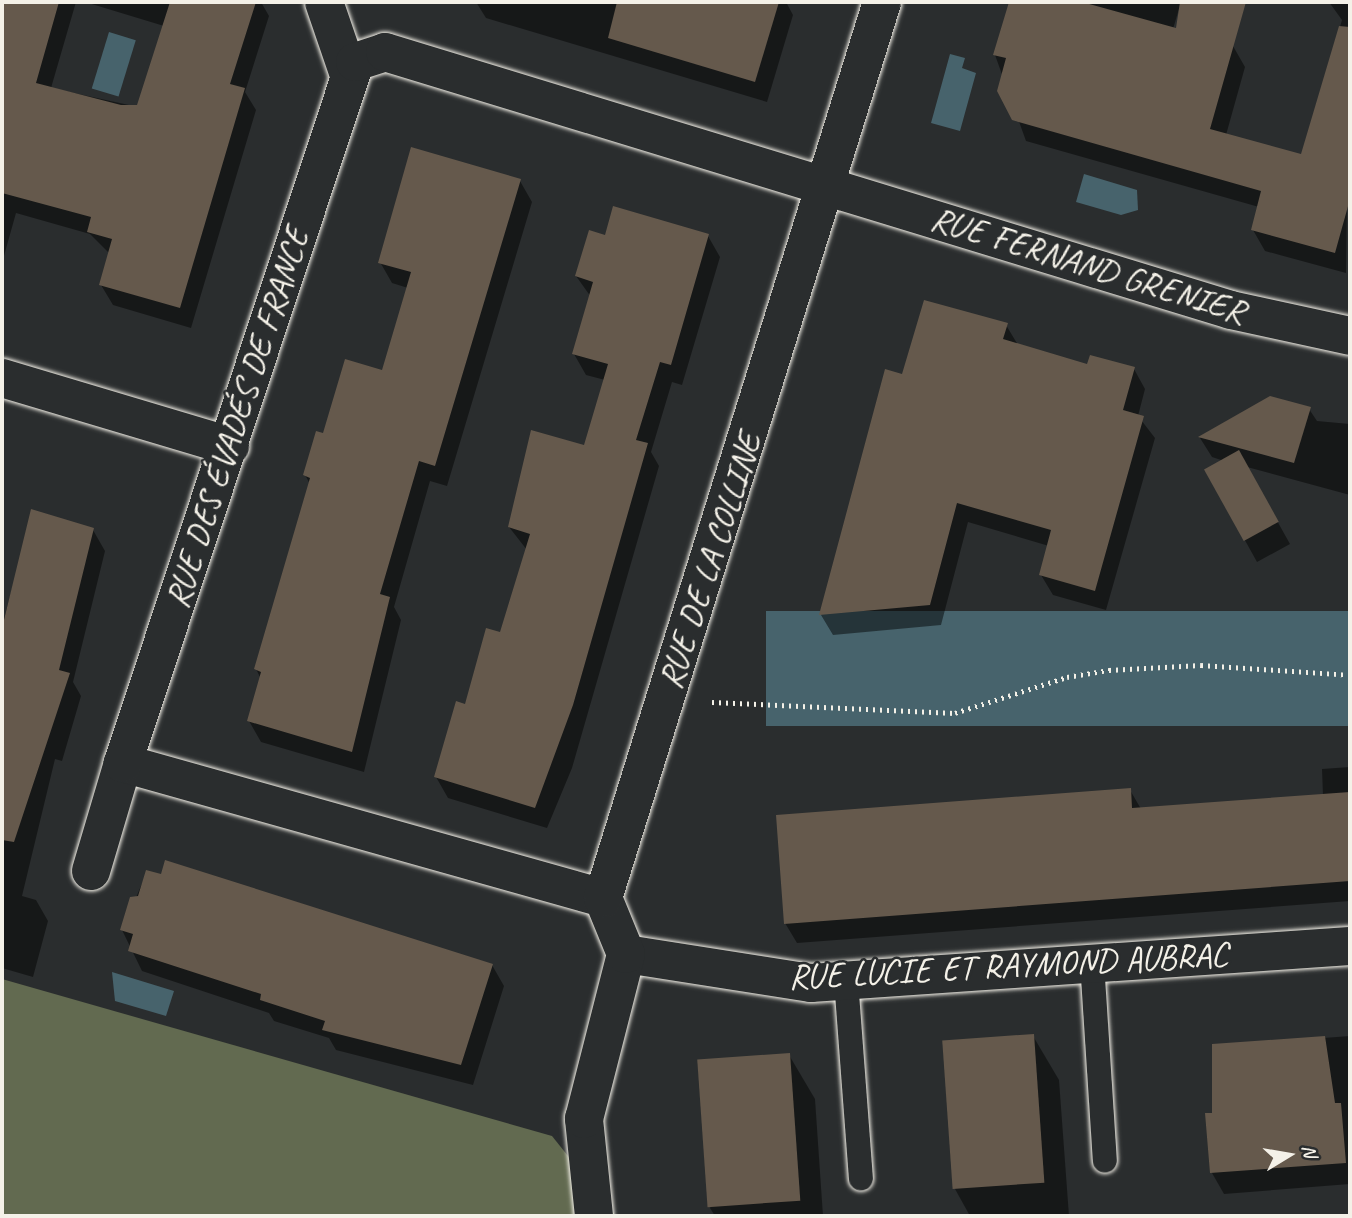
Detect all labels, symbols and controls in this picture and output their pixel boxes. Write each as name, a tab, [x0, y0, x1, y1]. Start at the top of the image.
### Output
street label: RUE FERNAND GRENIER	[926, 197, 1250, 333]
street label: RUE DES ÉVADÉS DE FRANCE	[156, 223, 318, 613]
street label: RUE DE LA COLLINE	[649, 428, 771, 694]
street label: RUE LUCIE ET RAYMOND AUBRAC	[788, 934, 1228, 998]
north arrow	[1254, 1120, 1324, 1190]
text: N	[1297, 1143, 1323, 1159]

